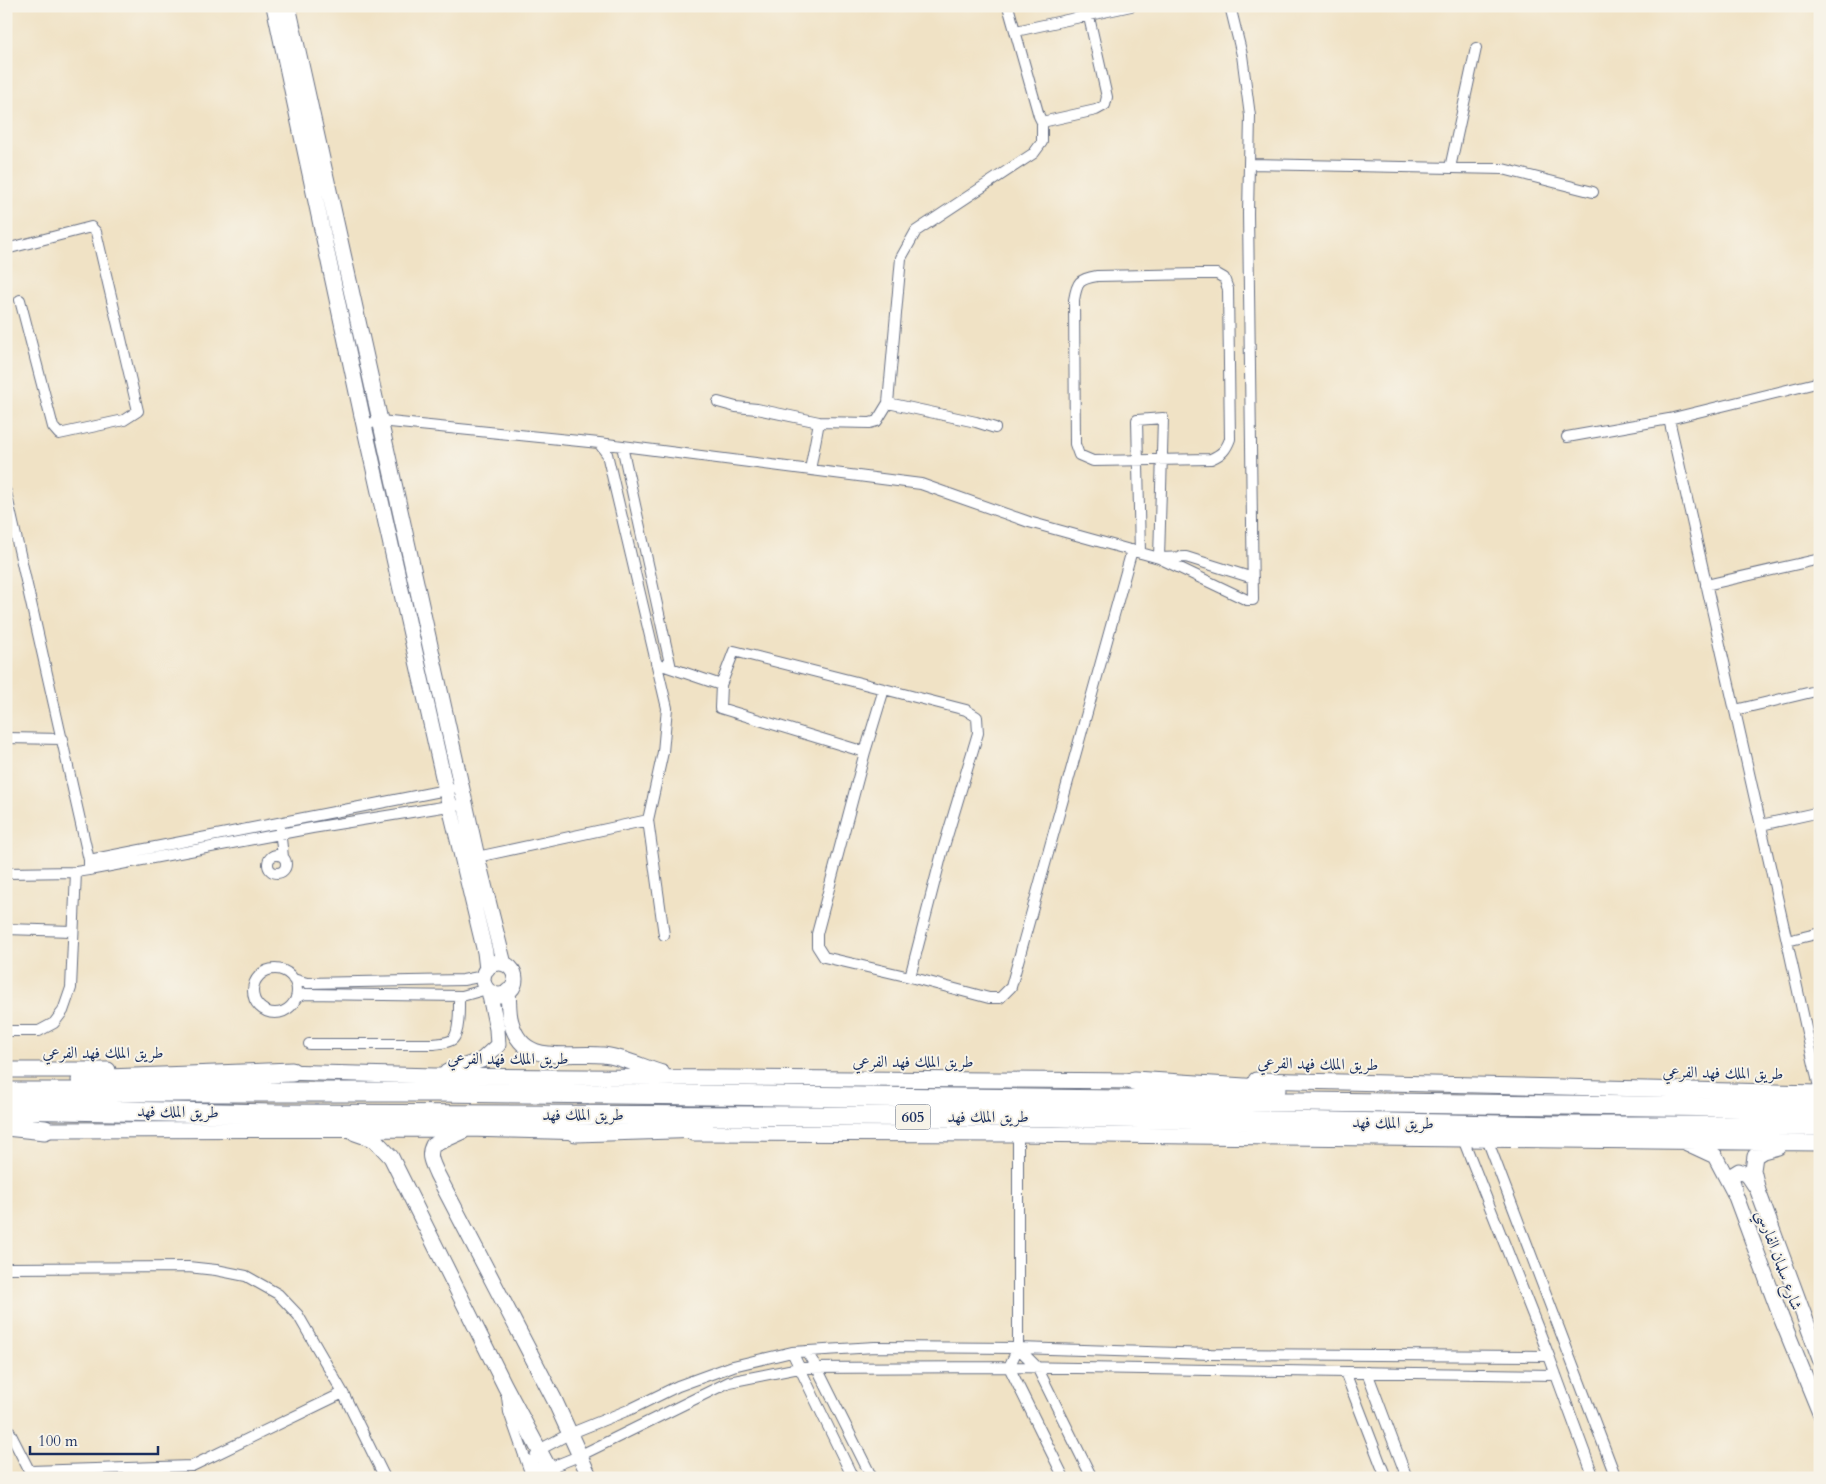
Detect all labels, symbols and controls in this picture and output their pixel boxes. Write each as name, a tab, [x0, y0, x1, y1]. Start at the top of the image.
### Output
street label: طريق الملك فهد الفرعي	[43, 1042, 163, 1065]
street label: طريق الملك فهد الفرعي	[448, 1048, 568, 1071]
street label: طريق الملك فهد الفرعي	[853, 1051, 973, 1074]
street label: طريق الملك فهد الفرعي	[1257, 1052, 1379, 1077]
street label: طريق الملك فهد الفرعي	[1662, 1061, 1784, 1086]
street label: طريق الملك فهد	[137, 1100, 219, 1124]
street label: طريق الملك فهد	[542, 1104, 624, 1126]
road number: 605	[896, 1104, 930, 1130]
street label: طريق الملك فهد	[947, 1106, 1029, 1128]
street label: طريق الملك فهد	[1352, 1111, 1434, 1135]
street label: شارع سلمان الفارسي	[1747, 1207, 1807, 1315]
scale bar	[30, 1424, 158, 1456]
text: 100 m	[38, 1431, 78, 1451]

